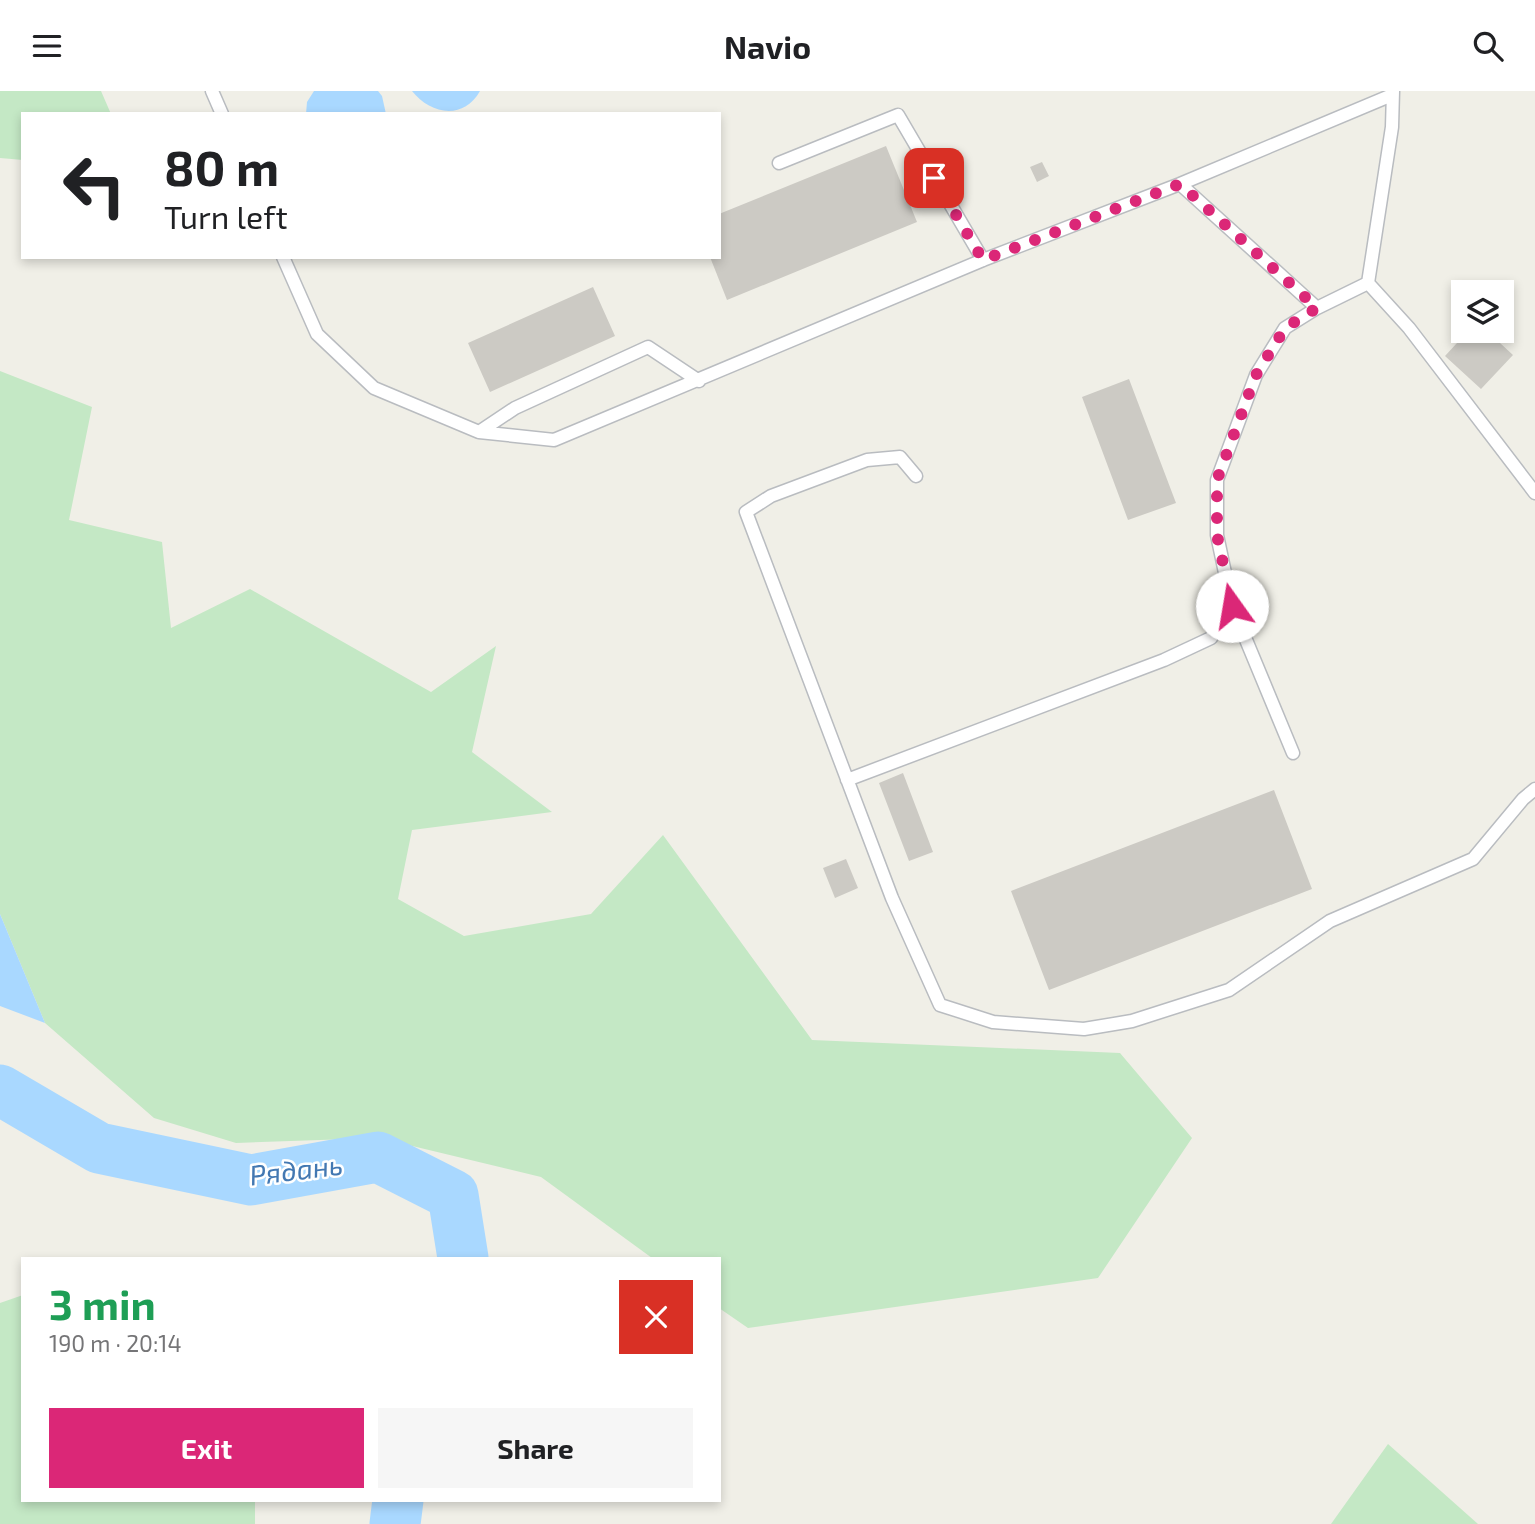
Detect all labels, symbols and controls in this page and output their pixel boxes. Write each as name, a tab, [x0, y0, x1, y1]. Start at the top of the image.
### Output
icon: menu	[28, 27, 66, 65]
text: Navio	[724, 27, 811, 65]
icon: search	[1469, 27, 1507, 65]
text: 80 m	[164, 137, 279, 196]
icon: left	[49, 140, 140, 231]
pin	[904, 148, 964, 208]
icon: arrive	[915, 159, 953, 197]
text: Turn left	[164, 197, 288, 235]
map controls	[1451, 280, 1514, 343]
button: layers	[1451, 280, 1514, 343]
position arrow	[1195, 569, 1269, 643]
water label: Рядань	[247, 1146, 345, 1192]
text: 3 min	[49, 1278, 156, 1328]
button: close	[619, 1280, 693, 1354]
text: 190 m · 20:14	[49, 1329, 182, 1357]
button: Exit	[49, 1408, 364, 1488]
button: Share	[378, 1408, 693, 1488]

